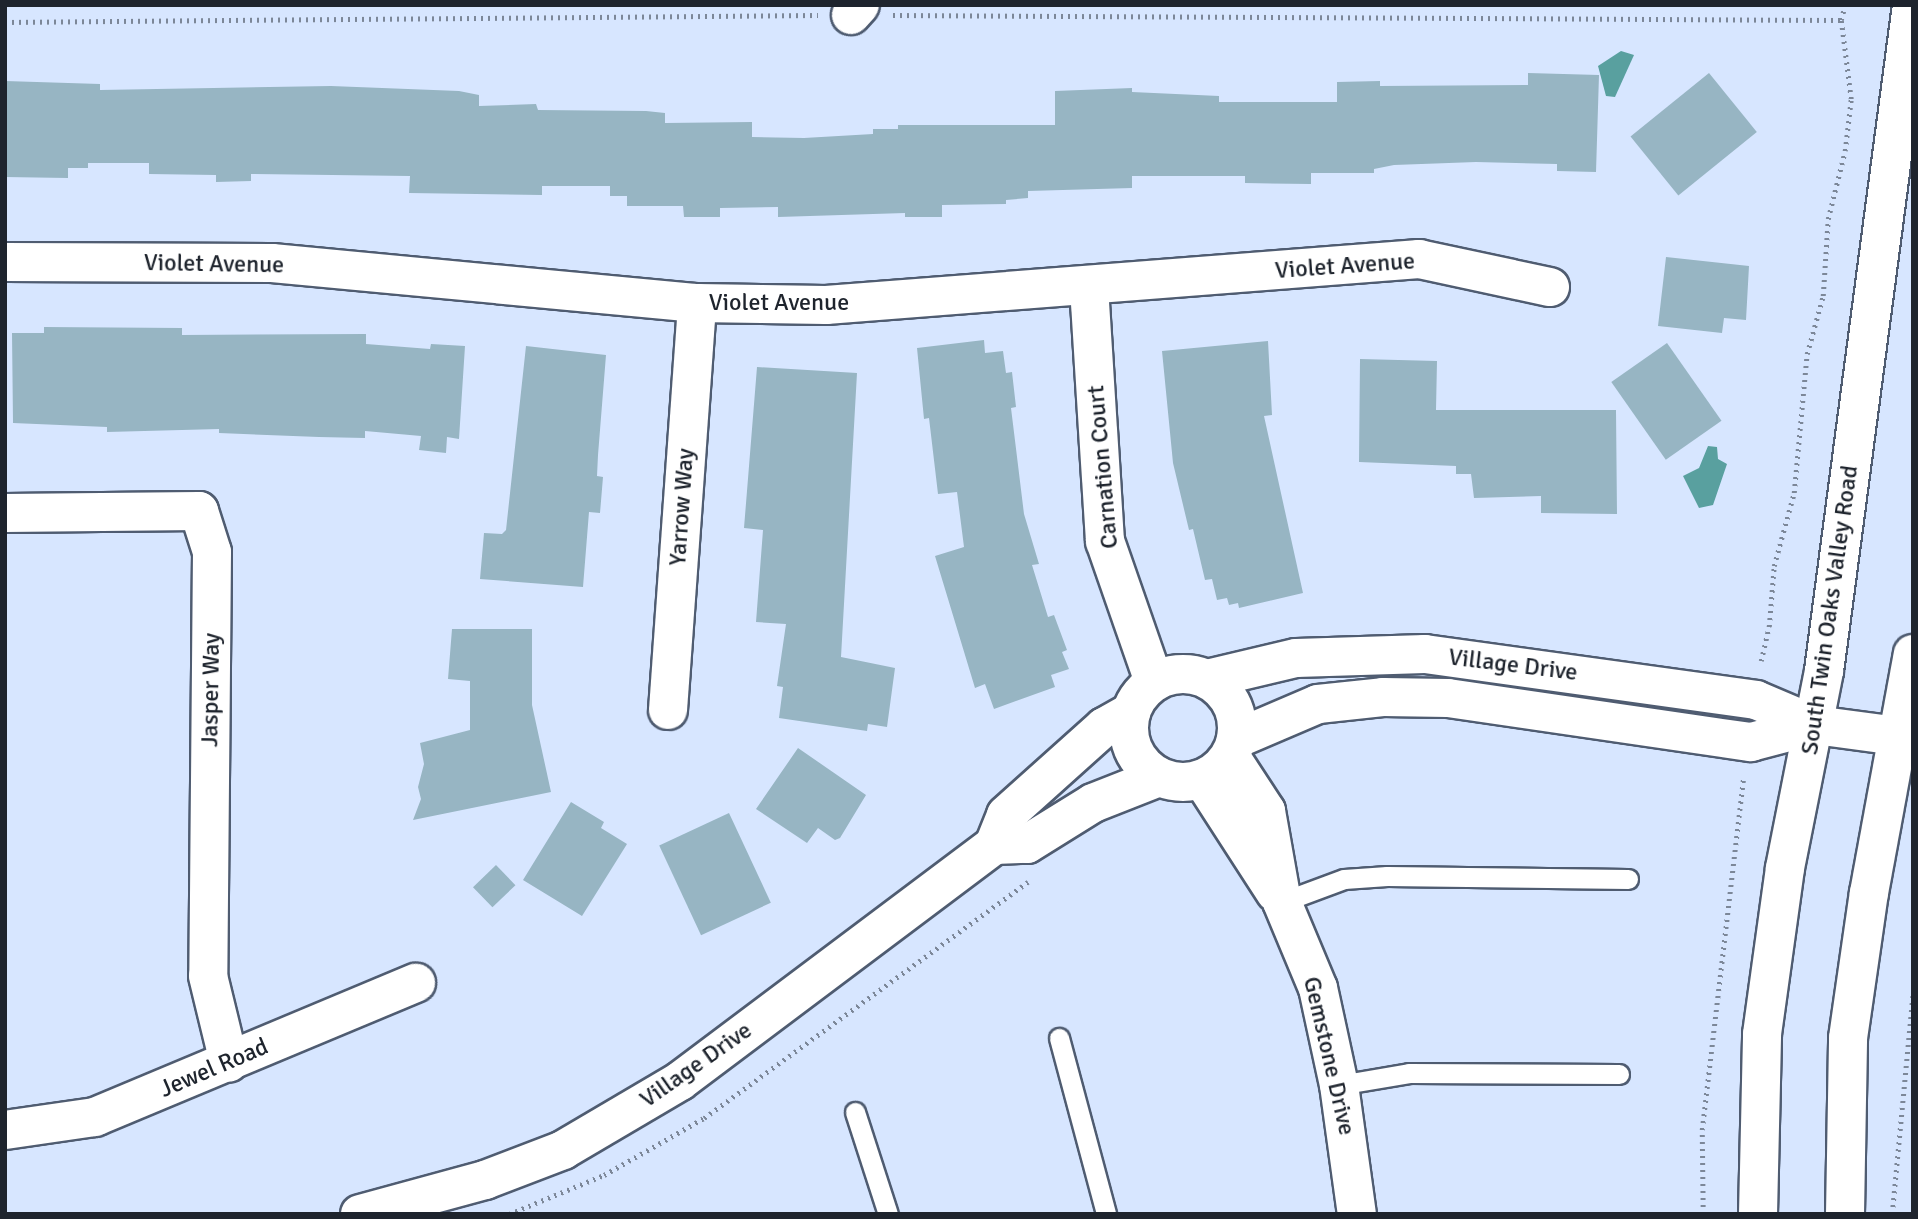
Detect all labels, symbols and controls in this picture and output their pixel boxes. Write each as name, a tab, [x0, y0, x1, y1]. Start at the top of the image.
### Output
street label: Violet Avenue	[1274, 247, 1416, 285]
street label: Violet Avenue	[144, 248, 284, 280]
street label: Violet Avenue	[709, 289, 849, 317]
street label: Carnation Court	[1082, 384, 1124, 550]
street label: Yarrow Way	[664, 447, 700, 567]
street label: South Twin Oaks Valley Road	[1795, 463, 1865, 757]
street label: Jasper Way	[196, 633, 226, 747]
street label: Village Drive	[1447, 643, 1579, 687]
street label: Gemstone Drive	[1297, 974, 1361, 1138]
street label: Village Drive	[635, 1016, 757, 1114]
street label: Jewel Road	[155, 1032, 273, 1104]

